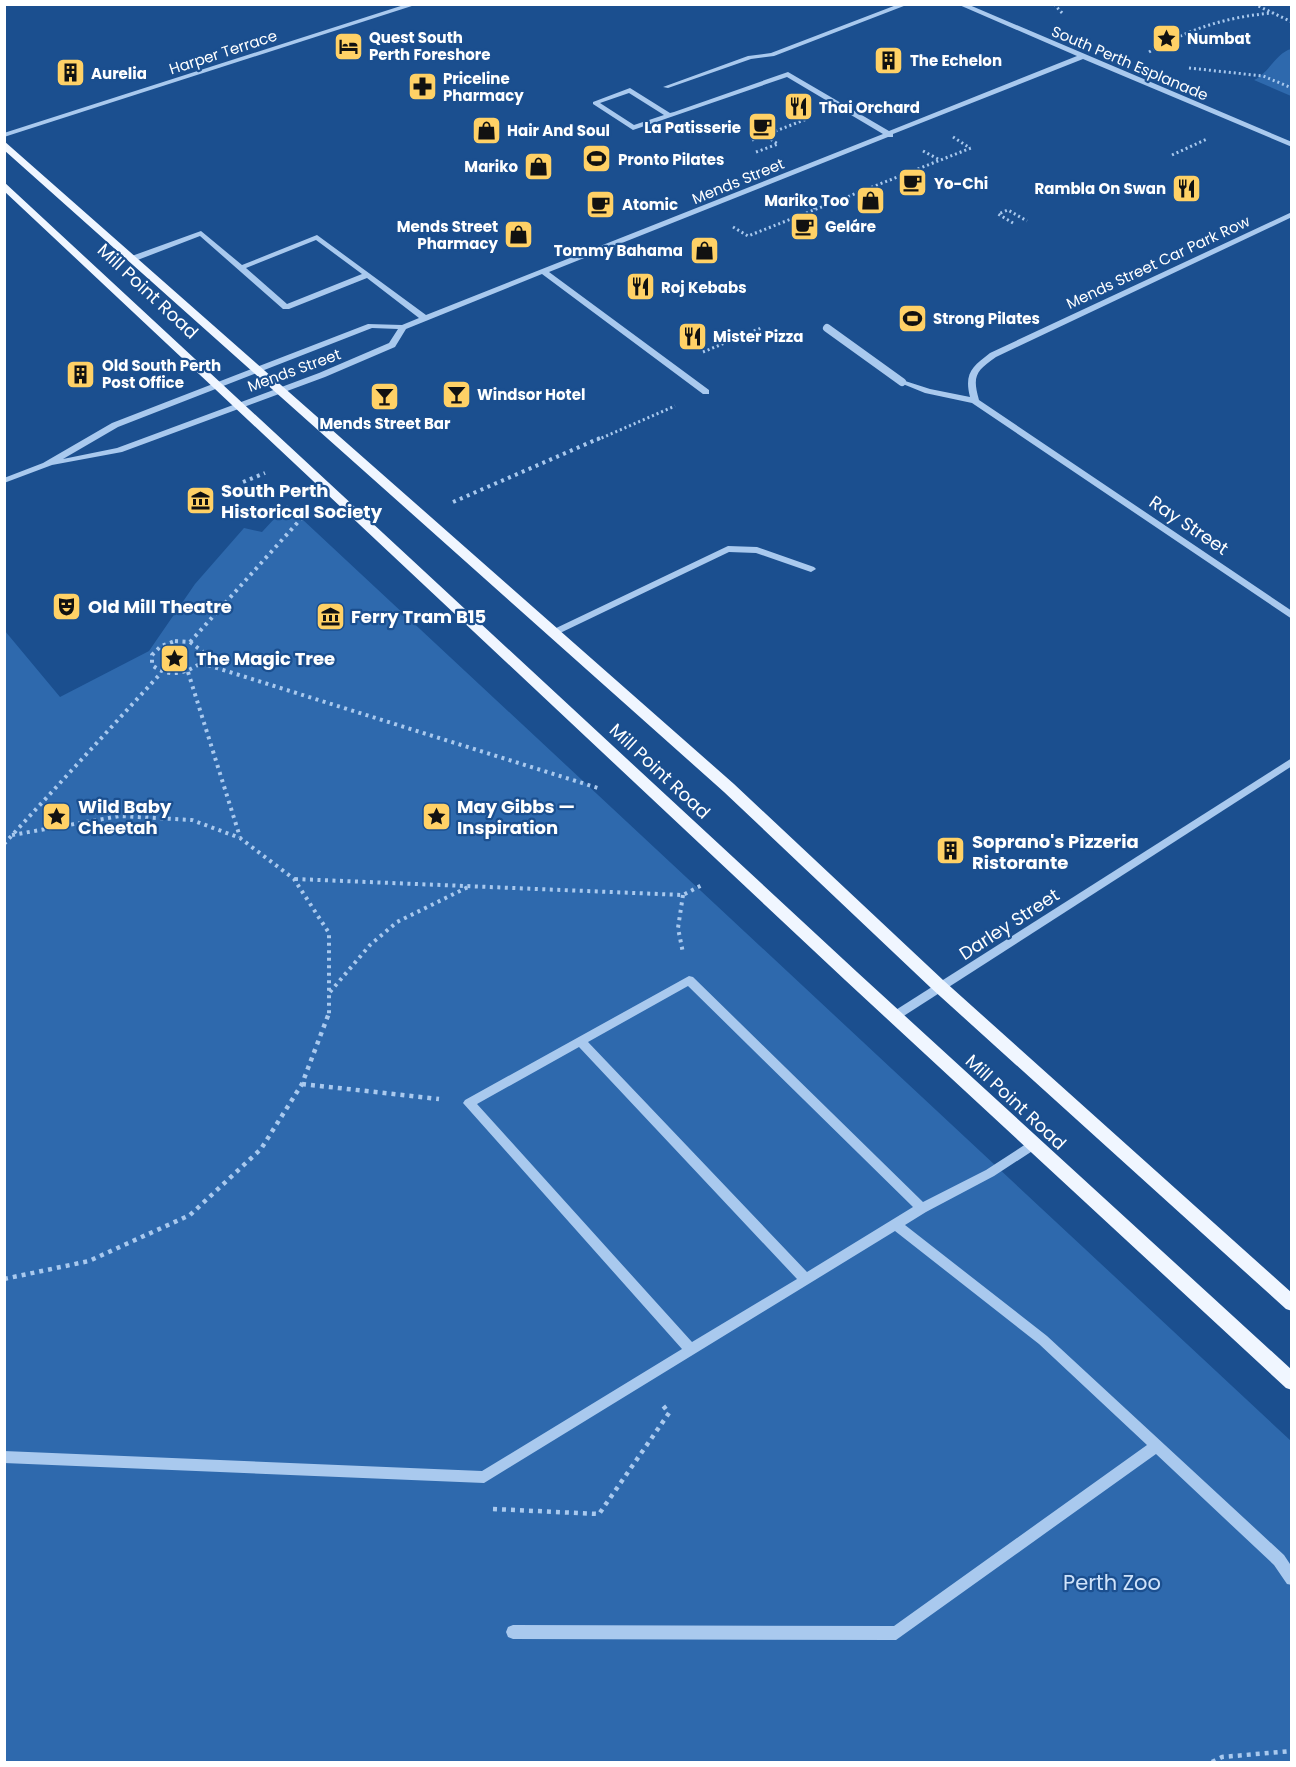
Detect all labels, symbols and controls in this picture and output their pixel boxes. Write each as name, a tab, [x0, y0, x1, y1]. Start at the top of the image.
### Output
street label: South Perth Esplanade	[1048, 20, 1212, 106]
place icon: Numbat	[1150, 22, 1182, 54]
street label: Harper Terrace	[166, 25, 280, 79]
place label: Quest South Perth Foreshore	[369, 27, 491, 65]
place label: Numbat	[1187, 28, 1251, 49]
hotel icon: Quest South Perth Foreshore	[332, 30, 364, 62]
building icon: The Echelon	[873, 44, 905, 76]
place label: The Echelon	[910, 50, 1002, 71]
building icon: Aurelia	[54, 57, 86, 89]
place label: Aurelia	[91, 63, 147, 84]
place label: Priceline Pharmacy	[443, 68, 524, 106]
pharmacy icon: Priceline Pharmacy	[406, 71, 438, 103]
restaurant icon: Thai Orchard	[782, 91, 814, 123]
place label: Thai Orchard	[819, 97, 920, 118]
cafe icon: La Patisserie	[746, 111, 778, 143]
shop icon: Hair And Soul	[470, 114, 502, 146]
place label: La Patisserie	[644, 117, 741, 138]
place label: Hair And Soul	[507, 120, 610, 141]
sports icon: Pronto Pilates	[581, 143, 613, 175]
place label: Pronto Pilates	[618, 149, 724, 170]
shop icon: Mariko	[523, 150, 555, 182]
street label: Mends Street	[689, 153, 787, 209]
place label: Mariko	[464, 156, 518, 177]
cafe icon: Yo-Chi	[897, 167, 929, 199]
restaurant icon: Rambla On Swan	[1171, 172, 1203, 204]
place label: Yo-Chi	[934, 173, 988, 194]
place label: Rambla On Swan	[1035, 178, 1166, 199]
shop icon: Mariko Too	[854, 184, 886, 216]
cafe icon: Atomic	[585, 188, 617, 220]
place label: Mariko Too	[764, 190, 849, 211]
place label: Atomic	[622, 194, 678, 215]
cafe icon: Geláre	[788, 210, 820, 242]
street label: Mends Street Car Park Row	[1063, 210, 1254, 314]
place label: Mends Street Pharmacy	[397, 216, 499, 254]
place label: Geláre	[825, 216, 876, 237]
shop icon: Mends Street Pharmacy	[503, 219, 535, 251]
shop icon: Tommy Bahama	[688, 234, 720, 266]
street label: Mill Point Road	[92, 238, 204, 344]
place label: Tommy Bahama	[554, 240, 683, 261]
restaurant icon: Roj Kebabs	[624, 271, 656, 303]
place label: Roj Kebabs	[661, 277, 747, 298]
sports icon: Strong Pilates	[896, 302, 928, 334]
place label: Strong Pilates	[933, 308, 1040, 329]
restaurant icon: Mister Pizza	[676, 320, 708, 352]
place label: Mister Pizza	[713, 326, 803, 347]
street label: Mends Street	[244, 343, 344, 397]
place label: Old South Perth Post Office	[102, 355, 221, 393]
building icon: Old South Perth Post Office	[65, 358, 97, 390]
bar icon: Windsor Hotel	[440, 378, 472, 410]
bar icon: Mends Street Bar	[369, 380, 401, 412]
place label: Windsor Hotel	[477, 384, 585, 405]
place label: Mends Street Bar	[320, 413, 451, 434]
place label: South Perth Historical Society	[221, 478, 383, 524]
museum icon: South Perth Historical Society	[184, 484, 216, 516]
street label: Ray Street	[1144, 489, 1234, 561]
theatre icon: Old Mill Theatre	[51, 590, 83, 622]
place label: Old Mill Theatre	[88, 594, 232, 619]
museum icon: Ferry Tram B15	[314, 600, 346, 632]
place label: Ferry Tram B15	[351, 604, 486, 629]
place icon: The Magic Tree	[159, 642, 191, 674]
place label: The Magic Tree	[196, 646, 335, 671]
street label: Mill Point Road	[604, 718, 716, 824]
place label: Wild Baby Cheetah	[78, 794, 172, 840]
place label: May Gibbs — Inspiration	[457, 794, 575, 840]
place icon: Wild Baby Cheetah	[41, 800, 73, 832]
place icon: May Gibbs — Inspiration	[420, 800, 452, 832]
place label: Soprano's Pizzeria Ristorante	[972, 829, 1139, 875]
building icon: Soprano's Pizzeria Ristorante	[935, 835, 967, 867]
street label: Darley Street	[954, 882, 1064, 966]
street label: Mill Point Road	[960, 1049, 1072, 1155]
park label: Perth Zoo	[1063, 1568, 1161, 1597]

